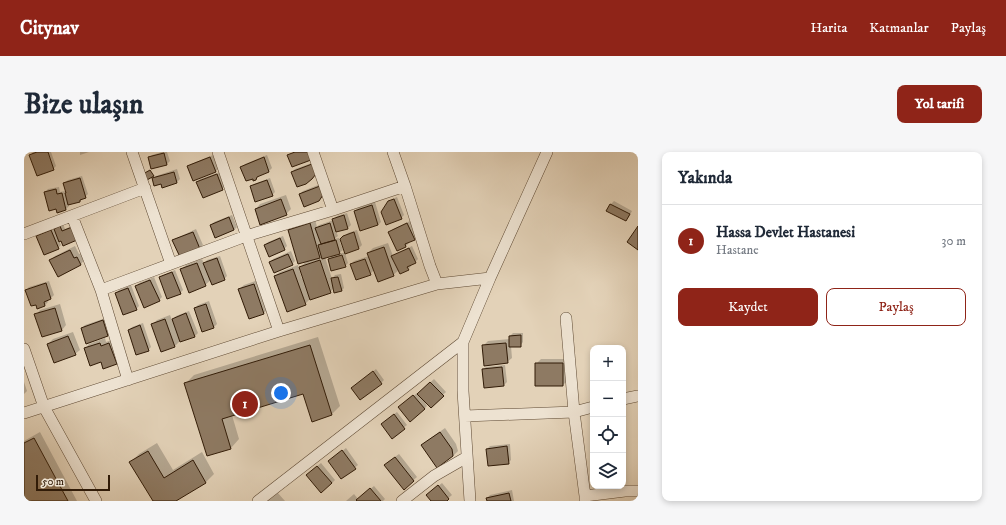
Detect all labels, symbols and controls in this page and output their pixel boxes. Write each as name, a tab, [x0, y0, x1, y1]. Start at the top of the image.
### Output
text: Citynav	[20, 17, 79, 40]
text: Harita	[810, 19, 847, 37]
text: Katmanlar	[869, 19, 929, 37]
text: Paylaş	[951, 19, 986, 37]
button: Yol tarifi	[897, 85, 982, 123]
text: Bize ulaşın	[24, 87, 144, 122]
text: Yakında	[678, 167, 732, 189]
text: Hassa Devlet Hastanesi	[716, 223, 855, 242]
text: 1	[689, 233, 693, 249]
text: 30 m	[942, 233, 966, 249]
text: Hastane	[716, 242, 759, 258]
button: Kaydet	[678, 288, 818, 326]
button: Paylaş	[826, 288, 966, 326]
map controls	[590, 345, 626, 489]
button: +	[590, 345, 626, 381]
button: −	[590, 381, 626, 417]
your location	[271, 383, 291, 403]
pin: 1	[232, 389, 258, 419]
button: locate	[590, 417, 626, 453]
button: layers	[590, 453, 626, 489]
scale bar	[36, 473, 110, 492]
text: 50 m	[42, 475, 64, 489]

